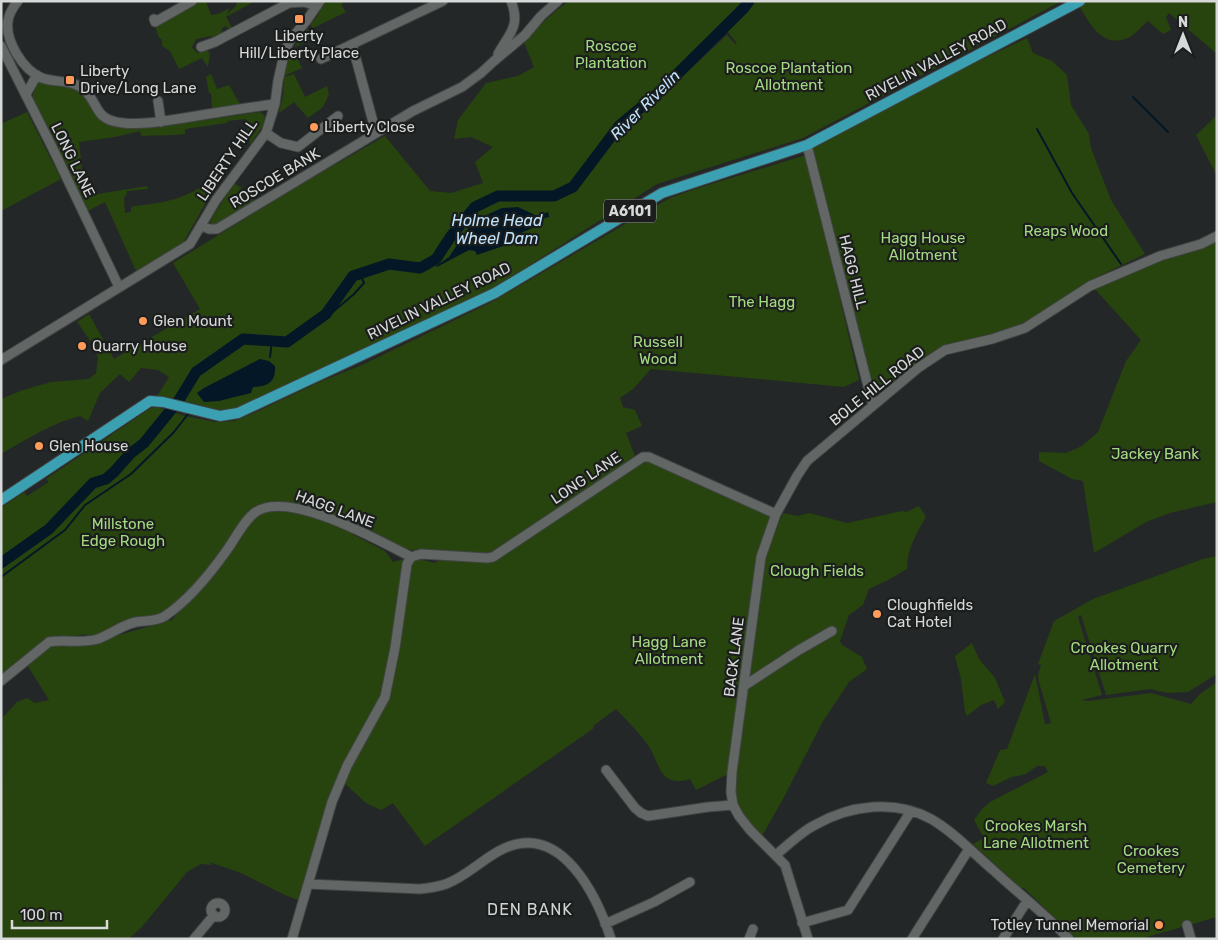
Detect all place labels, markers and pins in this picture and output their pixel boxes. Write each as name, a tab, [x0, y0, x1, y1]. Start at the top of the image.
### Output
marker: Liberty Hill/Liberty Place	[293, 13, 305, 25]
place label: Liberty Hill/Liberty Place	[239, 27, 359, 62]
place label: Liberty Drive/Long Lane	[80, 62, 197, 97]
marker: Liberty Drive/Long Lane	[64, 74, 76, 86]
place label: Liberty Close	[324, 118, 415, 136]
marker: Liberty Close	[308, 121, 320, 133]
place label: Glen Mount	[153, 312, 233, 330]
marker: Glen Mount	[137, 315, 149, 327]
place label: Quarry House	[92, 337, 187, 355]
marker: Quarry House	[76, 340, 88, 352]
place label: Glen House	[49, 437, 128, 455]
marker: Glen House	[33, 440, 45, 452]
place label: Cloughfields Cat Hotel	[887, 596, 973, 631]
marker: Cloughfields Cat Hotel	[871, 608, 883, 620]
place label: Totley Tunnel Memorial	[990, 916, 1149, 934]
marker: Totley Tunnel Memorial	[1153, 919, 1165, 931]

